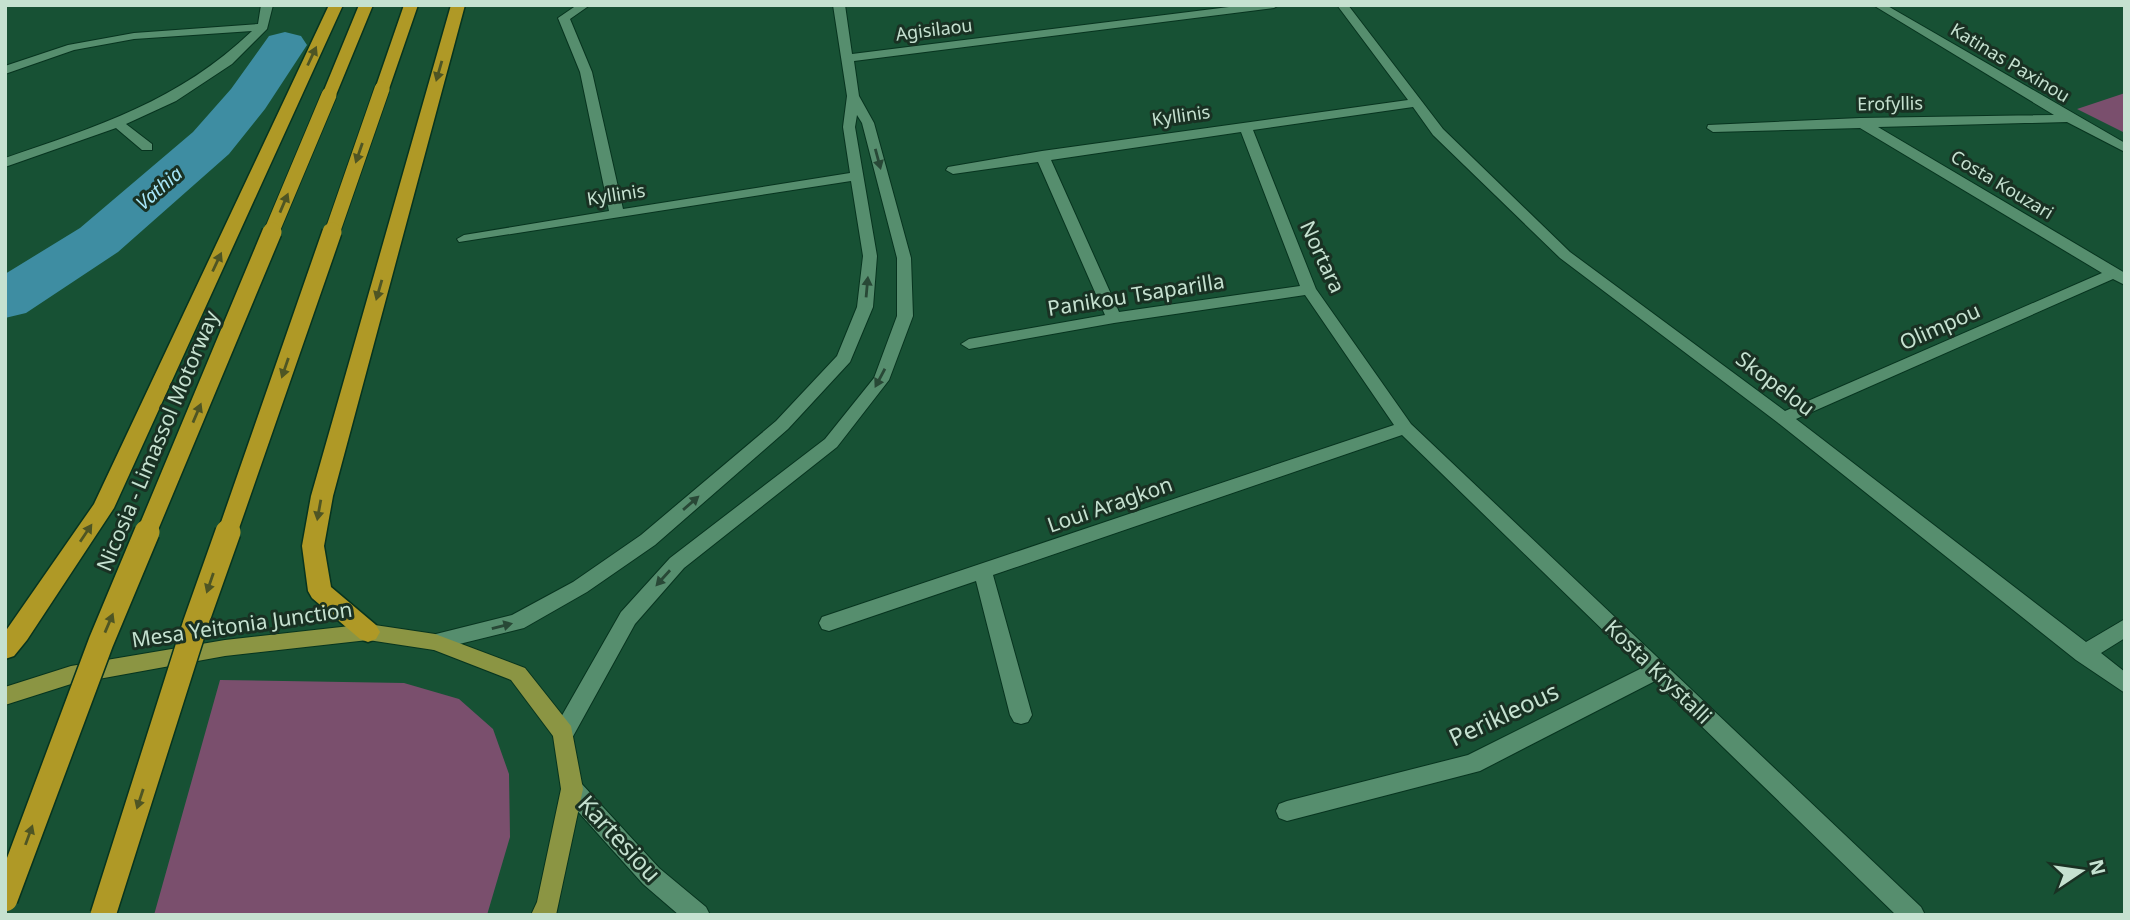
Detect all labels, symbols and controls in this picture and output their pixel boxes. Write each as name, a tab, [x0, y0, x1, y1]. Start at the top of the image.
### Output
street label: Agisilaou	[894, 12, 974, 46]
street label: Katinas Paxinou	[1946, 17, 2075, 107]
one-way arrow	[307, 46, 318, 66]
one-way arrow	[434, 61, 444, 82]
street label: Erofyllis	[1857, 90, 1923, 116]
street label: Kyllinis	[1150, 99, 1212, 131]
one-way arrow	[353, 143, 364, 164]
street label: Costa Kouzari	[1947, 144, 2058, 224]
one-way arrow	[873, 148, 884, 170]
water label: Vathia	[130, 160, 188, 215]
street label: Kyllinis	[585, 178, 647, 210]
one-way arrow	[279, 192, 290, 213]
street label: Nortara	[1294, 216, 1352, 297]
one-way arrow	[212, 252, 223, 273]
street label: Panikou Tsaparilla	[1045, 266, 1226, 322]
one-way arrow	[862, 276, 873, 298]
one-way arrow	[373, 280, 383, 301]
street label: Olimpou	[1895, 296, 1984, 356]
street label: Nicosia - Limassol Motorway	[89, 306, 225, 575]
street label: Skopelou	[1731, 345, 1820, 422]
one-way arrow	[279, 358, 290, 379]
one-way arrow	[874, 368, 886, 387]
one-way arrow	[192, 402, 203, 423]
street label: Loui Aragkon	[1043, 470, 1176, 539]
one-way arrow	[683, 496, 700, 511]
one-way arrow	[313, 499, 324, 521]
one-way arrow	[80, 523, 93, 543]
one-way arrow	[655, 569, 671, 587]
one-way arrow	[204, 572, 215, 593]
street label: Mesa Yeitonia Junction	[130, 595, 354, 653]
one-way arrow	[104, 612, 115, 633]
street label: Kosta Krystalli	[1599, 613, 1718, 730]
one-way arrow	[491, 620, 513, 631]
street label: Perikleous	[1443, 674, 1564, 753]
street label: Kartesiou	[571, 787, 669, 889]
one-way arrow	[134, 789, 145, 810]
one-way arrow	[24, 825, 35, 846]
north arrow	[2046, 836, 2116, 906]
text: N	[2083, 857, 2112, 878]

